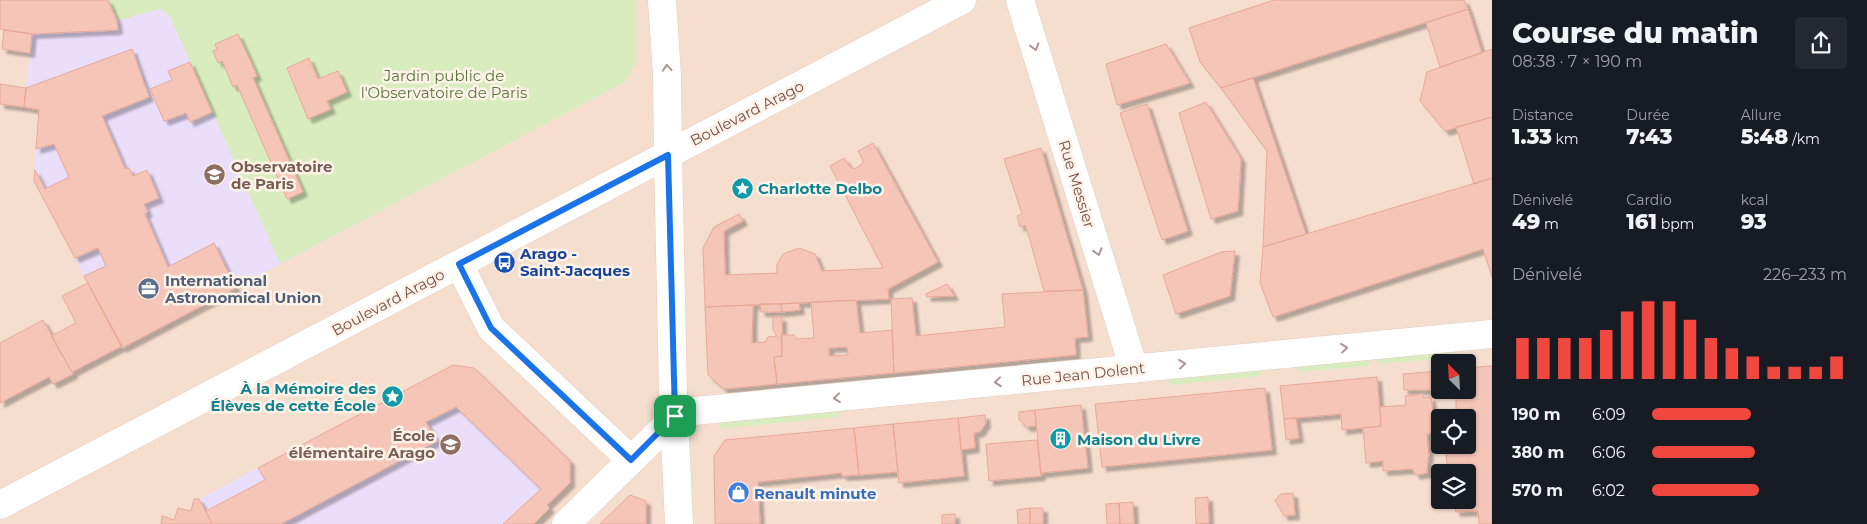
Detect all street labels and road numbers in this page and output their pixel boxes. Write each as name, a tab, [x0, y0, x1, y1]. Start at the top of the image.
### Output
street label: Boulevard Arago	[687, 76, 807, 150]
street label: Rue Messier	[1055, 138, 1099, 230]
street label: Boulevard Arago	[328, 264, 448, 340]
street label: Rue Jean Dolent	[1020, 358, 1146, 390]

